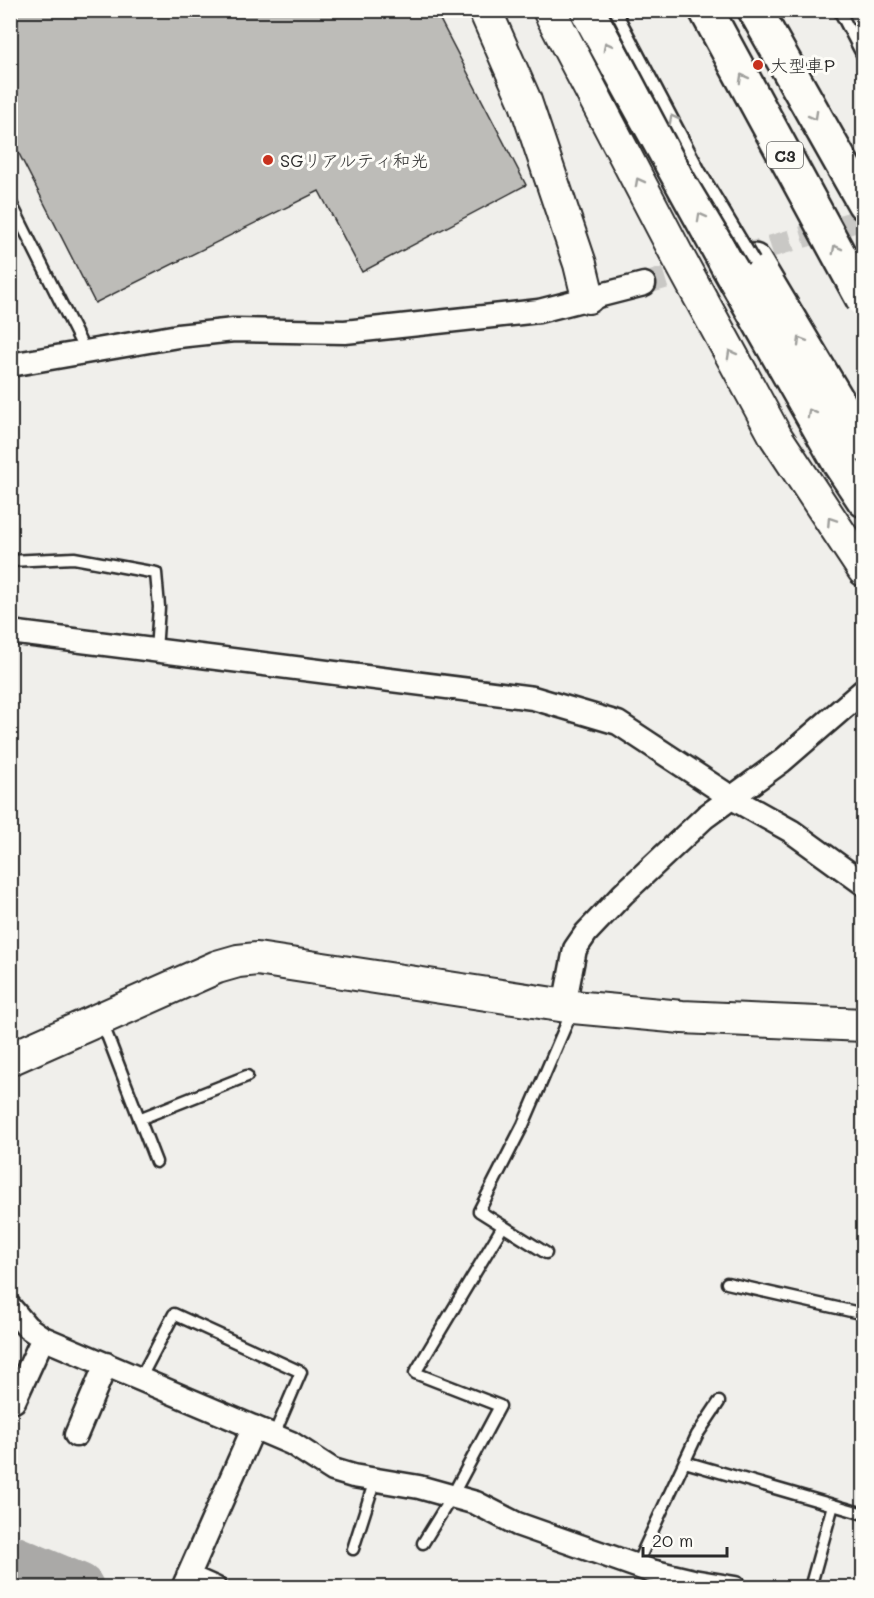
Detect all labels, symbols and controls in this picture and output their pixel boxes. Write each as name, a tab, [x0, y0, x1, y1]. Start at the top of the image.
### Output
one-way arrow	[603, 42, 614, 52]
place label: 大型車P	[770, 53, 835, 77]
marker: 大型車P	[751, 58, 765, 72]
one-way arrow	[739, 73, 750, 84]
one-way arrow	[807, 110, 819, 120]
one-way arrow	[668, 115, 680, 126]
road number: C3	[767, 142, 803, 168]
place label: SGリアルティ和光	[280, 148, 428, 172]
marker: SGリアルティ和光	[261, 153, 275, 167]
one-way arrow	[635, 178, 646, 188]
one-way arrow	[697, 213, 708, 223]
one-way arrow	[832, 245, 843, 255]
one-way arrow	[797, 337, 809, 347]
one-way arrow	[727, 350, 738, 360]
one-way arrow	[807, 409, 818, 419]
one-way arrow	[827, 517, 839, 527]
scale bar	[643, 1520, 727, 1558]
text: 20 m	[652, 1528, 693, 1552]

